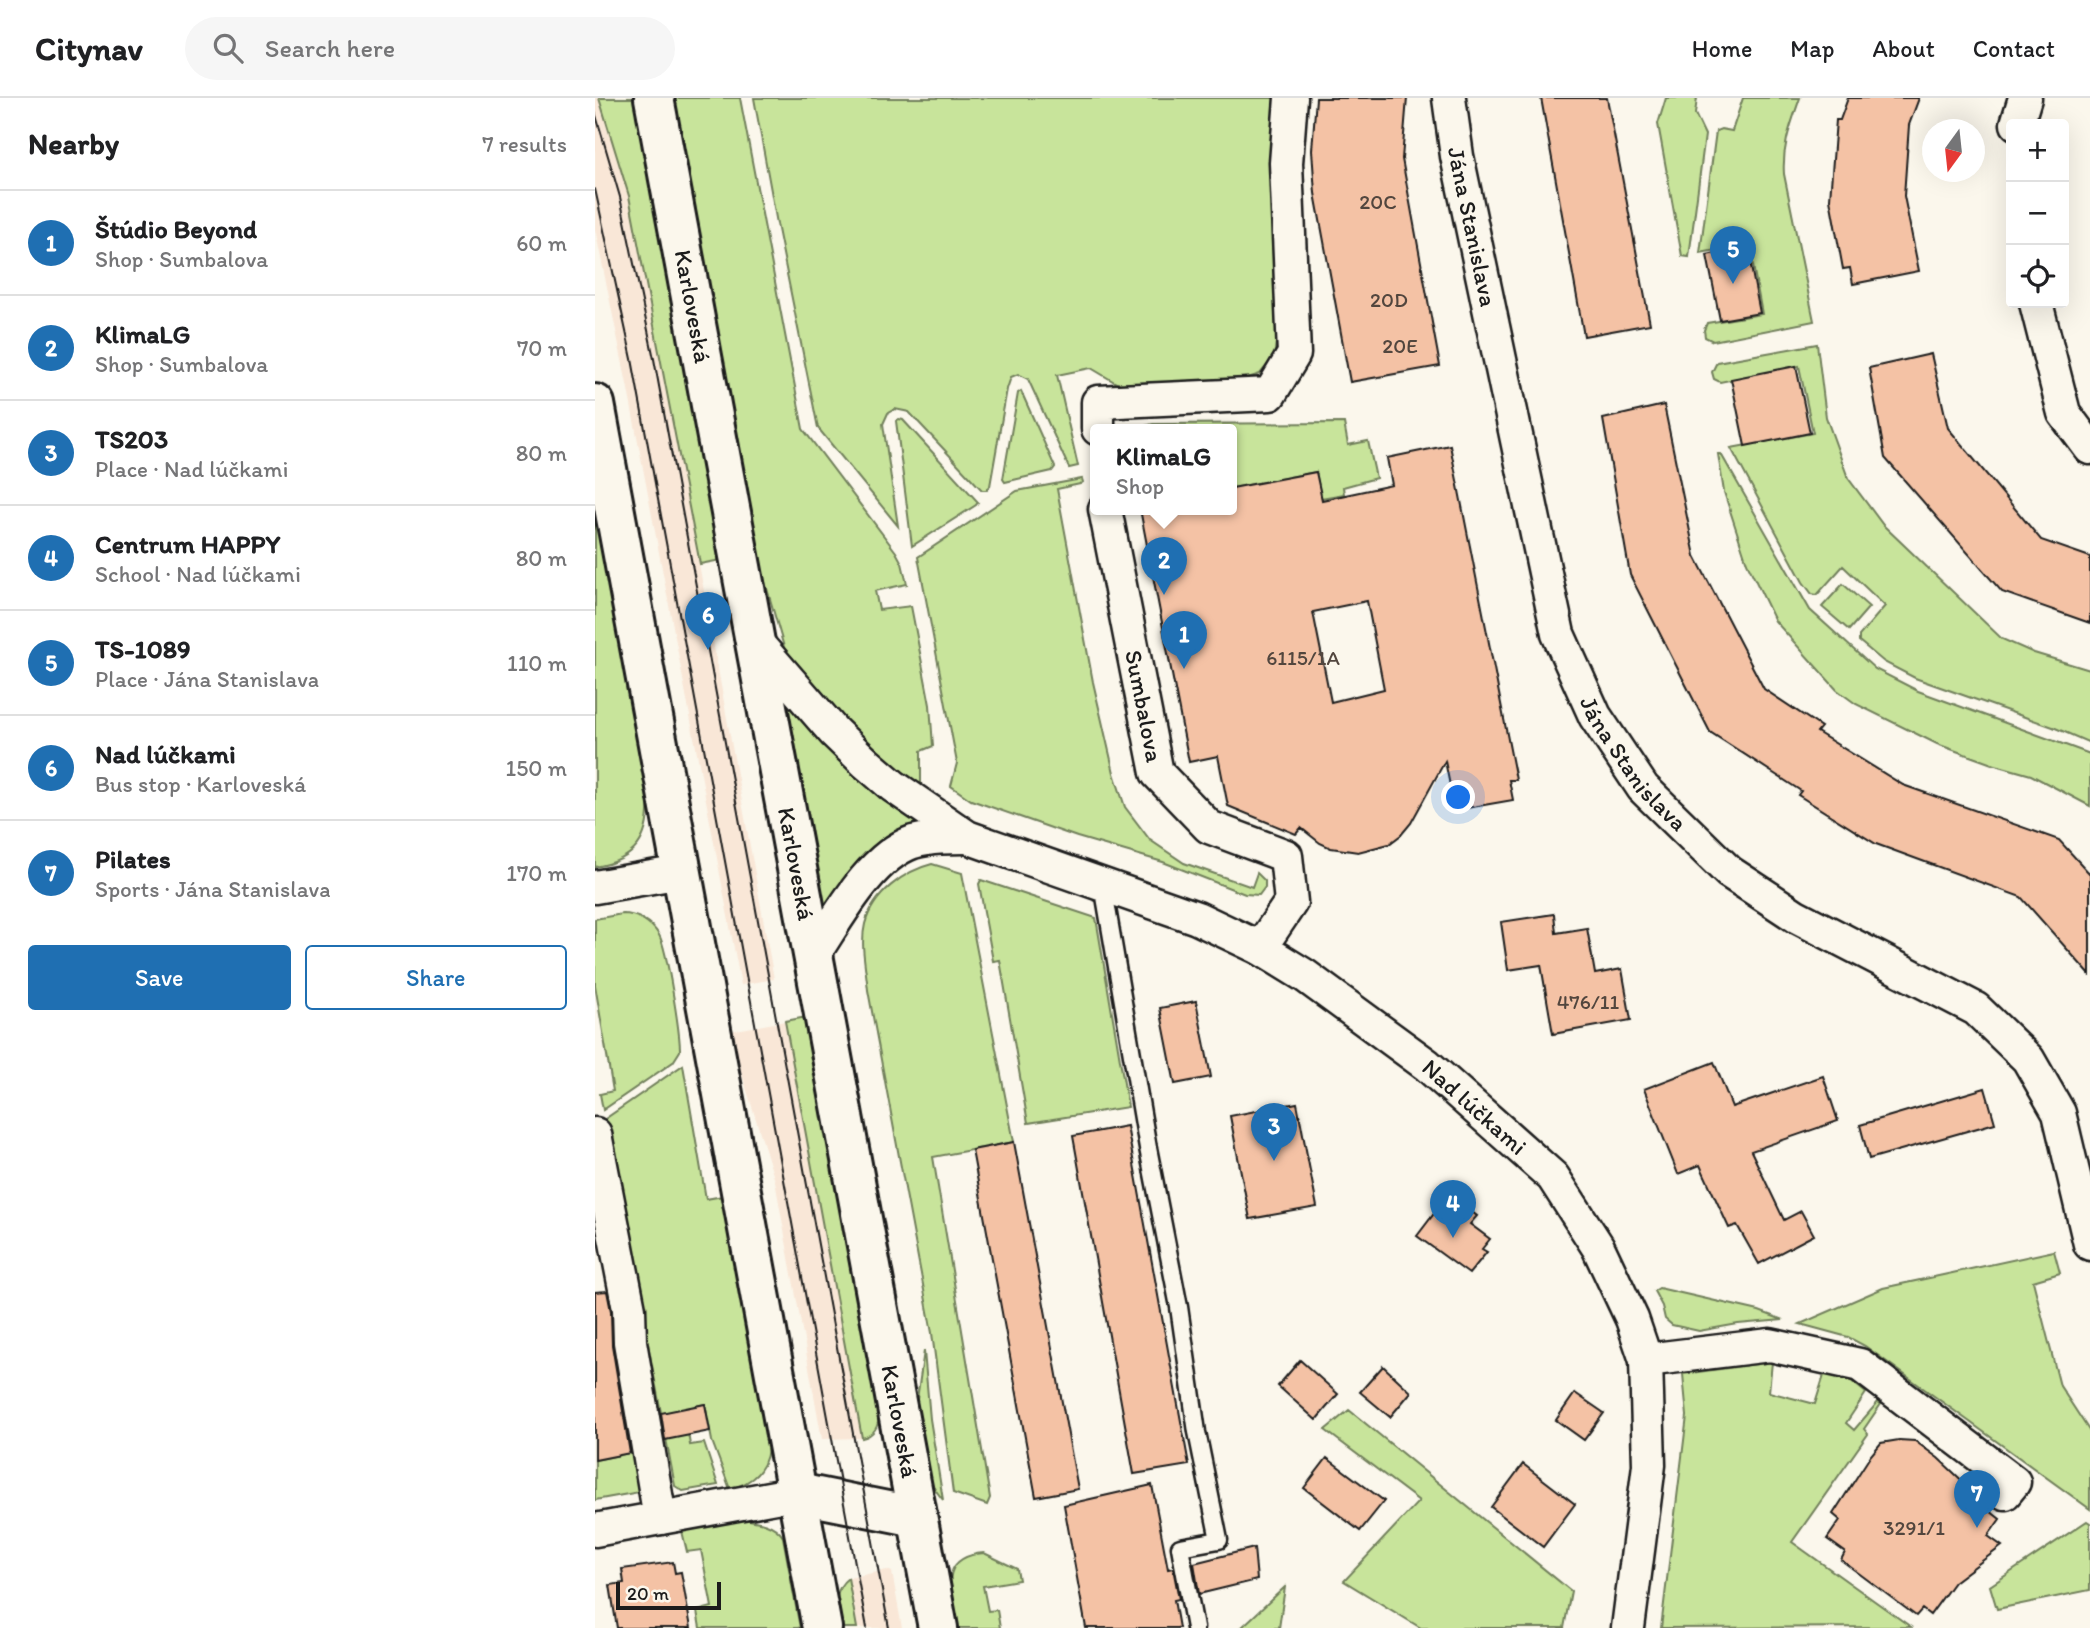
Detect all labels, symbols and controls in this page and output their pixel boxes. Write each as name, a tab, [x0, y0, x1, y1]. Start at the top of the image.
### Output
search box	[185, 17, 675, 80]
text: Citynav	[35, 29, 143, 68]
icon: search	[209, 29, 247, 67]
text: Search here	[265, 32, 395, 64]
text: Home	[1692, 34, 1752, 63]
text: Map	[1790, 34, 1834, 63]
text: About	[1872, 34, 1935, 63]
text: Contact	[1973, 34, 2055, 63]
north arrow	[1922, 119, 1985, 182]
map controls	[2006, 119, 2069, 308]
button: +	[2006, 119, 2069, 182]
text: Nearby	[28, 125, 119, 162]
text: 7 results	[482, 130, 567, 158]
street label: Jána Stanislava	[1442, 145, 1503, 309]
button: −	[2006, 182, 2069, 245]
house number: 20C	[1359, 189, 1397, 214]
text: Štúdio Beyond	[95, 213, 257, 245]
pin: 5	[1710, 226, 1756, 284]
text: 1	[46, 229, 56, 257]
text: 60 m	[516, 229, 567, 257]
text: Shop · Sumbalova	[95, 245, 268, 273]
button: locate	[2006, 245, 2069, 308]
street label: Karloveská	[668, 247, 718, 366]
house number: 20D	[1370, 287, 1408, 312]
text: KlimaLG	[95, 318, 190, 350]
house number: 20E	[1382, 333, 1418, 358]
text: 2	[45, 334, 57, 362]
text: 70 m	[517, 334, 567, 362]
text: Shop · Sumbalova	[95, 350, 268, 378]
text: TS203	[95, 423, 168, 455]
popup	[1090, 424, 1237, 515]
text: 3	[45, 439, 57, 467]
text: 80 m	[516, 439, 567, 467]
text: KlimaLG	[1116, 440, 1211, 472]
text: Place · Nad lúčkami	[95, 455, 288, 483]
text: Shop	[1116, 472, 1164, 500]
text: Centrum HAPPY	[95, 528, 280, 560]
pin: 2	[1141, 537, 1187, 595]
text: 4	[44, 544, 58, 572]
text: 80 m	[516, 544, 567, 572]
text: School · Nad lúčkami	[95, 560, 301, 588]
pin: 6	[685, 592, 731, 650]
pin: 1	[1161, 611, 1207, 669]
text: TS-1089	[95, 633, 191, 665]
house number: 6115/1A	[1266, 645, 1340, 670]
street label: Sumbalova	[1119, 647, 1170, 765]
text: 5	[45, 649, 57, 677]
text: 110 m	[507, 649, 567, 677]
text: Place · Jána Stanislava	[95, 665, 319, 693]
street label: Jána Stanislava	[1574, 691, 1693, 837]
text: Nad lúčkami	[95, 738, 236, 770]
text: 6	[45, 754, 57, 782]
text: 150 m	[506, 754, 567, 782]
text: Bus stop · Karloveská	[95, 770, 306, 798]
your location	[1441, 780, 1475, 814]
street label: Karloveská	[772, 805, 821, 923]
text: Pilates	[95, 843, 171, 875]
text: 7	[45, 859, 57, 887]
text: 170 m	[506, 859, 567, 887]
text: Sports · Jána Stanislava	[95, 875, 331, 903]
button: Save	[28, 945, 291, 1010]
button: Share	[305, 945, 567, 1010]
house number: 476/11	[1557, 989, 1619, 1014]
street label: Nad lúčkami	[1416, 1053, 1533, 1161]
pin: 3	[1251, 1103, 1297, 1161]
pin: 4	[1430, 1180, 1476, 1238]
street label: Karloveská	[875, 1362, 925, 1481]
pin: 7	[1954, 1470, 2000, 1528]
house number: 3291/1	[1883, 1515, 1945, 1540]
scale bar	[616, 1579, 721, 1611]
text: 20 m	[627, 1582, 669, 1605]

